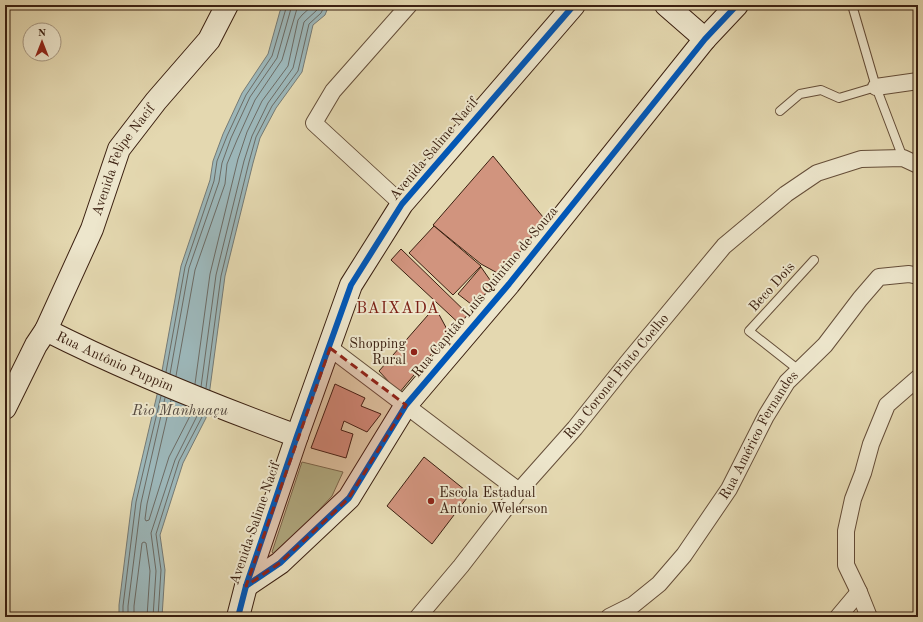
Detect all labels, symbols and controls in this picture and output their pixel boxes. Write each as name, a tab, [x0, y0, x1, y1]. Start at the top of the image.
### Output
north arrow	[22, 22, 62, 62]
text: N	[38, 28, 47, 39]
street label: Avenida Salime Nacif	[387, 94, 482, 203]
street label: Avenida Felipe Nacif	[90, 100, 159, 218]
street label: Rua Capitão Luís Quintino de Souza	[409, 204, 561, 380]
street label: Beco Dois	[746, 260, 798, 314]
district label: BAIXADA	[356, 301, 440, 317]
street label: Rua Coronel Pinto Coelho	[562, 311, 672, 442]
street label: Rua Antônio Puppim	[54, 329, 176, 394]
place label: Shopping Rural	[349, 337, 406, 367]
marker: Shopping Rural	[409, 347, 419, 357]
street label: Rua Américo Fernandes	[717, 368, 801, 502]
water label: Rio Manhuaçu	[131, 404, 229, 419]
street label: Avenida Salime Nacif	[227, 458, 283, 586]
place label: Escola Estadual Antonio Welerson	[439, 486, 548, 516]
marker: Escola Estadual Antonio Welerson	[426, 496, 436, 506]

